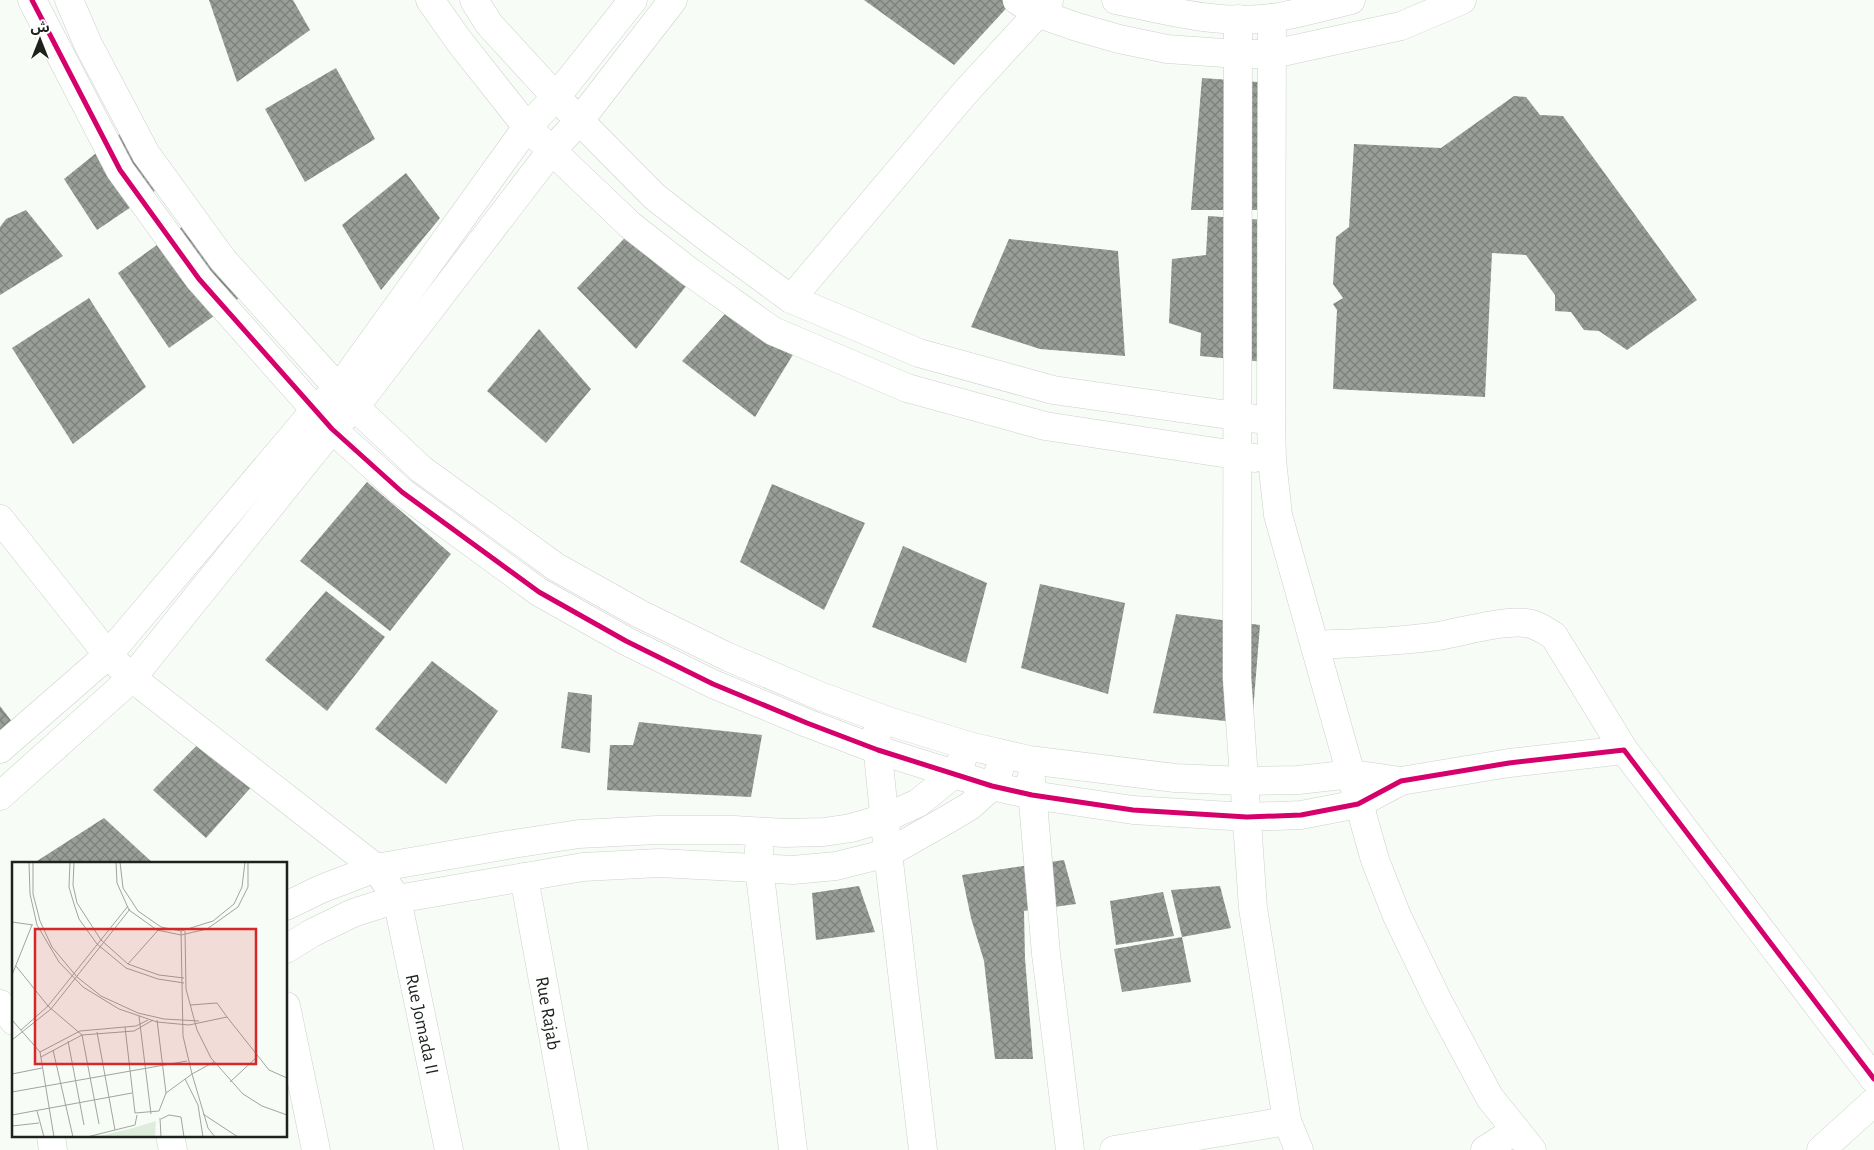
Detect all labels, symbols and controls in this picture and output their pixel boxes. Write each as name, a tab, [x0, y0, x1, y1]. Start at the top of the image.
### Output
north arrow	[15, 15, 65, 65]
text: ش	[30, 21, 50, 35]
inset map	[12, 862, 288, 1138]
street label: Rue Jomada II	[402, 972, 441, 1076]
street label: Rue Rajab	[532, 975, 563, 1051]

